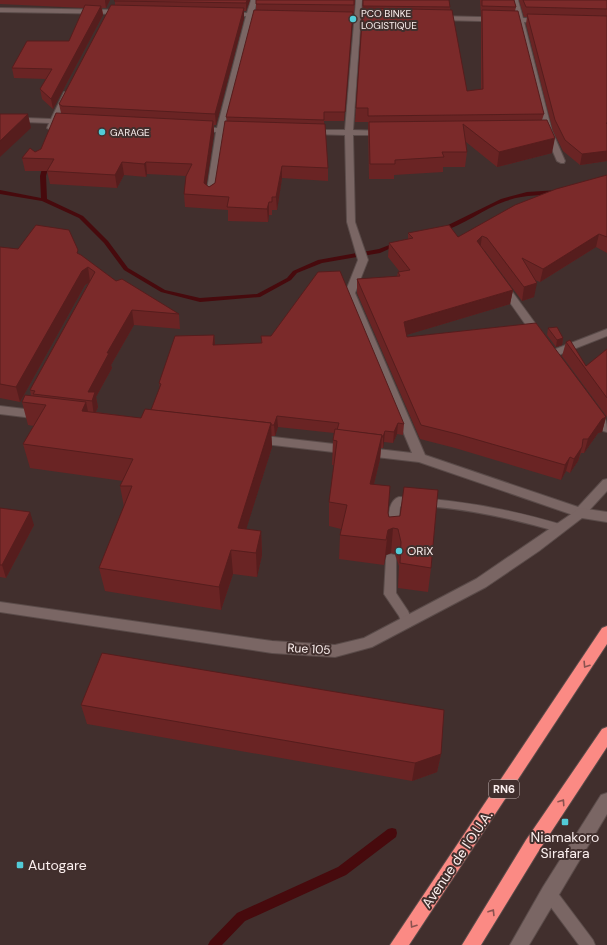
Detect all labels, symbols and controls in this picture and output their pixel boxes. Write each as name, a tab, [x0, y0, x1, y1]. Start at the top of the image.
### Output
place label: PCO BINKE LOGISTIQUE	[361, 7, 417, 32]
marker: PCO BINKE LOGISTIQUE	[348, 14, 358, 24]
place label: GARAGE	[110, 126, 150, 139]
marker: GARAGE	[97, 127, 107, 137]
place label: ORiX	[407, 543, 434, 559]
marker: ORiX	[394, 546, 404, 556]
street label: Rue 105	[287, 640, 331, 658]
one-way arrow	[583, 661, 590, 668]
road number: RN6	[489, 780, 519, 798]
one-way arrow	[557, 799, 564, 806]
street label: Avenue de l'O.U.A.	[418, 807, 496, 911]
marker: Niamakoro Sirafara	[560, 817, 570, 827]
place label: Niamakoro Sirafara	[531, 828, 599, 862]
place label: Autogare	[28, 856, 87, 874]
marker: Autogare	[15, 860, 25, 870]
one-way arrow	[487, 909, 494, 916]
one-way arrow	[411, 920, 418, 927]

